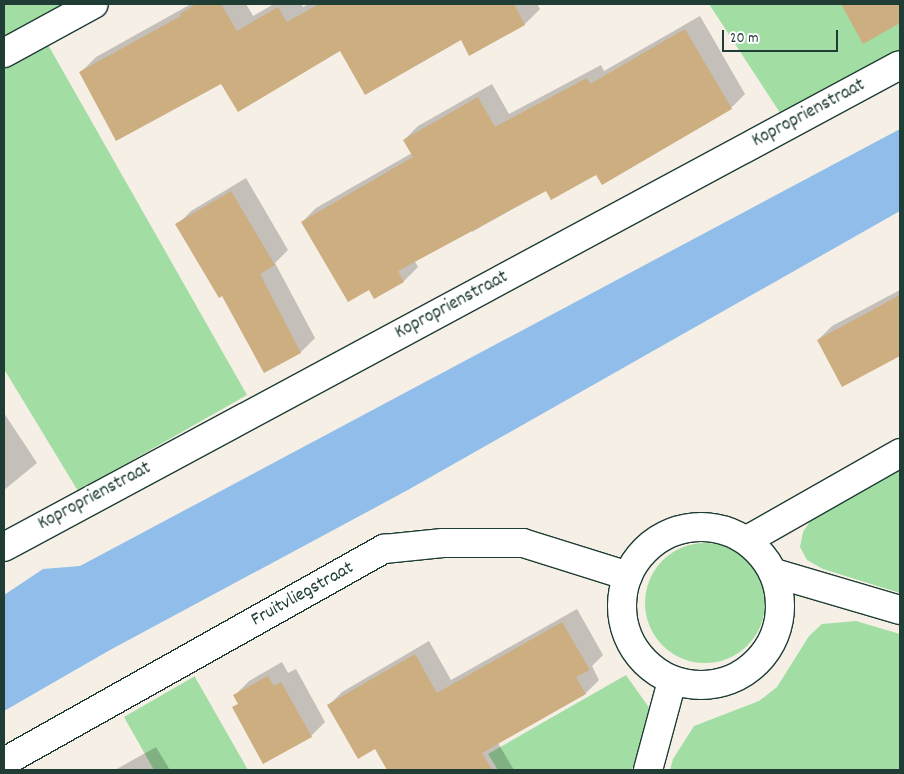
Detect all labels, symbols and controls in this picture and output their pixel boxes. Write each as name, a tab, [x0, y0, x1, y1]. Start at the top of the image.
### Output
scale bar	[724, 20, 840, 52]
text: 20 m	[730, 28, 758, 50]
street label: Koproprienstraat	[749, 75, 869, 153]
street label: Koproprienstraat	[392, 267, 512, 345]
street label: Koproprienstraat	[35, 458, 155, 536]
street label: Fruitvliegstraat	[248, 557, 358, 633]

